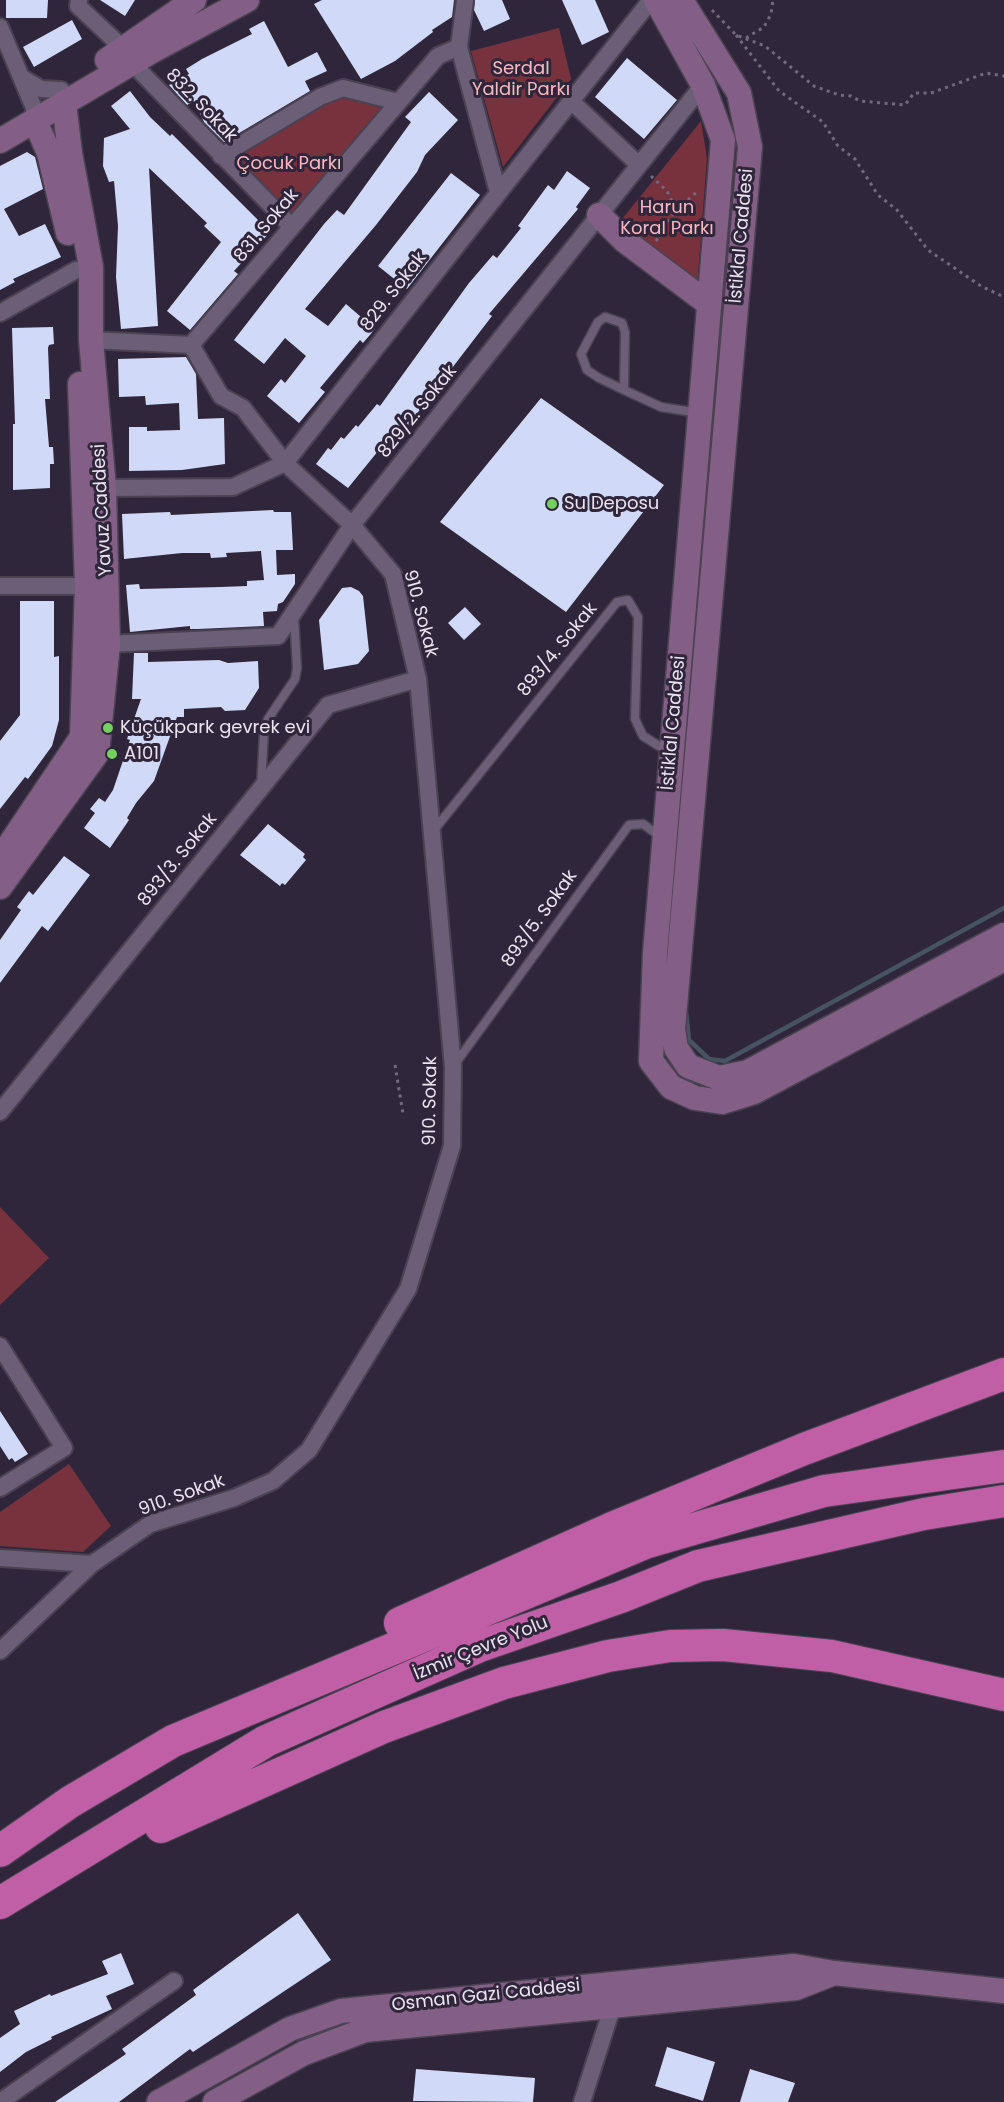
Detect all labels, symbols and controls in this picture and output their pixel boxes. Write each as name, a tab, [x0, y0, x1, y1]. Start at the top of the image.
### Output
park label: Serdal Yaldir Parkı	[472, 58, 570, 100]
street label: 832. Sokak	[161, 65, 241, 147]
park label: Çocuk Parkı	[237, 153, 341, 175]
street label: İstiklal Caddesi	[725, 168, 759, 304]
street label: 831. Sokak	[230, 185, 304, 267]
park label: Harun Koral Parkı	[620, 197, 714, 240]
street label: 829. Sokak	[356, 248, 432, 336]
street label: 829/2. Sokak	[374, 361, 462, 463]
street label: Yavuz Caddesi	[89, 443, 117, 577]
place label: Su Deposu	[564, 493, 659, 515]
marker: Su Deposu	[545, 497, 559, 511]
street label: 910. Sokak	[398, 568, 442, 660]
street label: 893/4. Sokak	[514, 599, 602, 701]
street label: İstiklal Caddesi	[657, 655, 691, 791]
place label: Küçükpark gevrek evi	[120, 717, 310, 739]
marker: Küçükpark gevrek evi	[101, 721, 115, 735]
place label: A101	[124, 743, 159, 765]
marker: A101	[105, 747, 119, 761]
street label: 893/3. Sokak	[134, 809, 222, 911]
street label: 893/5. Sokak	[498, 866, 582, 972]
street label: 910. Sokak	[419, 1056, 443, 1146]
street label: 910. Sokak	[136, 1470, 228, 1522]
street label: İzmir Çevre Yolu	[411, 1612, 551, 1686]
street label: Osman Gazi Caddesi	[391, 1975, 581, 2017]

